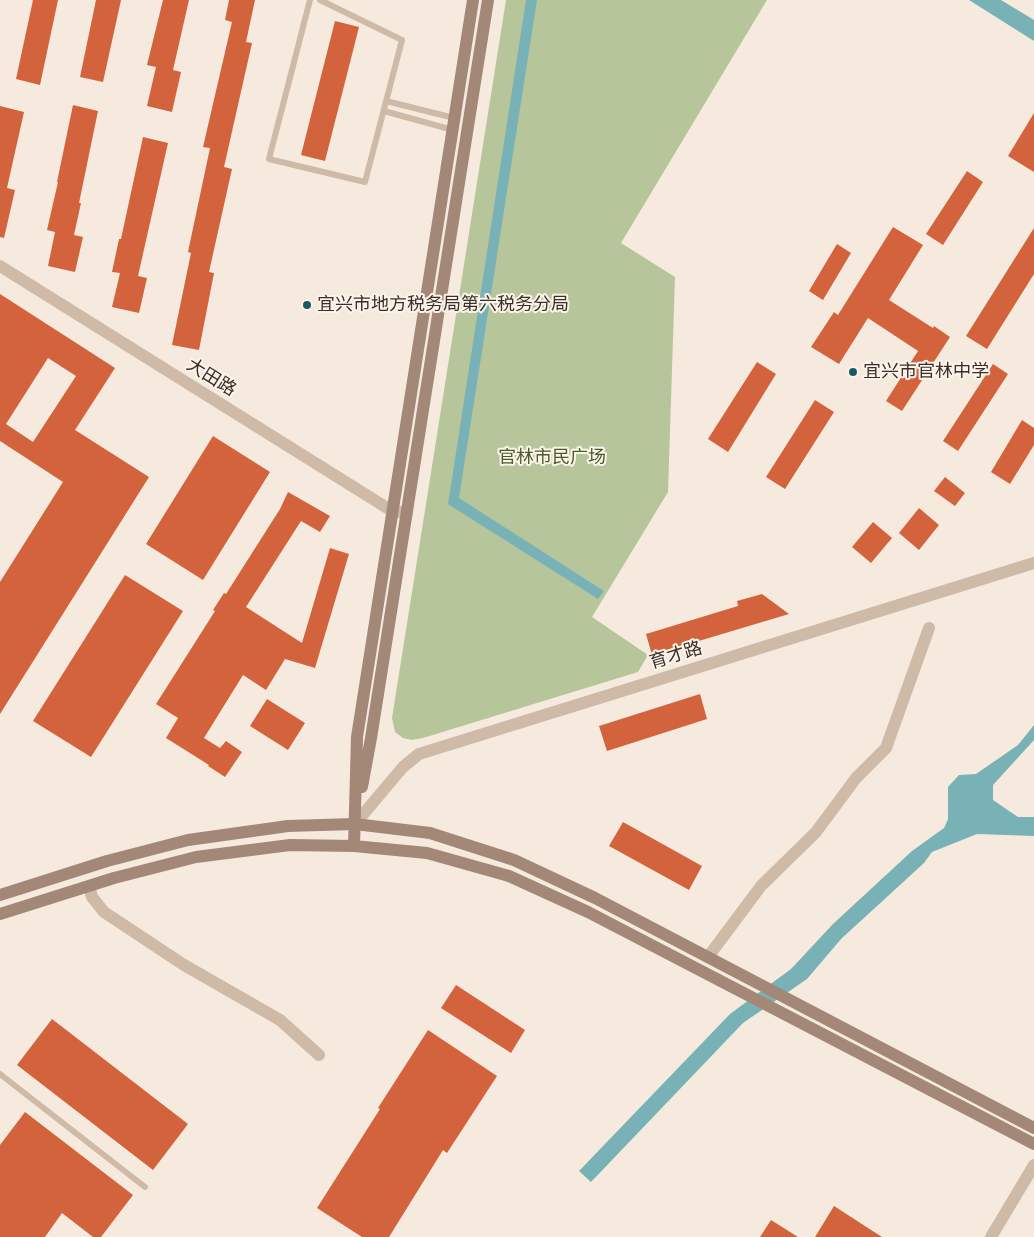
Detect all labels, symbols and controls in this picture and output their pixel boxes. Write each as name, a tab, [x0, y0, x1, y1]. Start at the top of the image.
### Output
place label: 宜兴市地方税务局第六税务分局	[317, 294, 569, 316]
marker: 宜兴市地方税务局第六税务分局	[301, 299, 313, 311]
street label: 大田路	[182, 355, 240, 401]
place label: 宜兴市官林中学	[863, 361, 989, 383]
marker: 宜兴市官林中学	[847, 366, 859, 378]
park label: 官林市民广场	[498, 447, 606, 469]
street label: 育才路	[647, 638, 705, 674]

